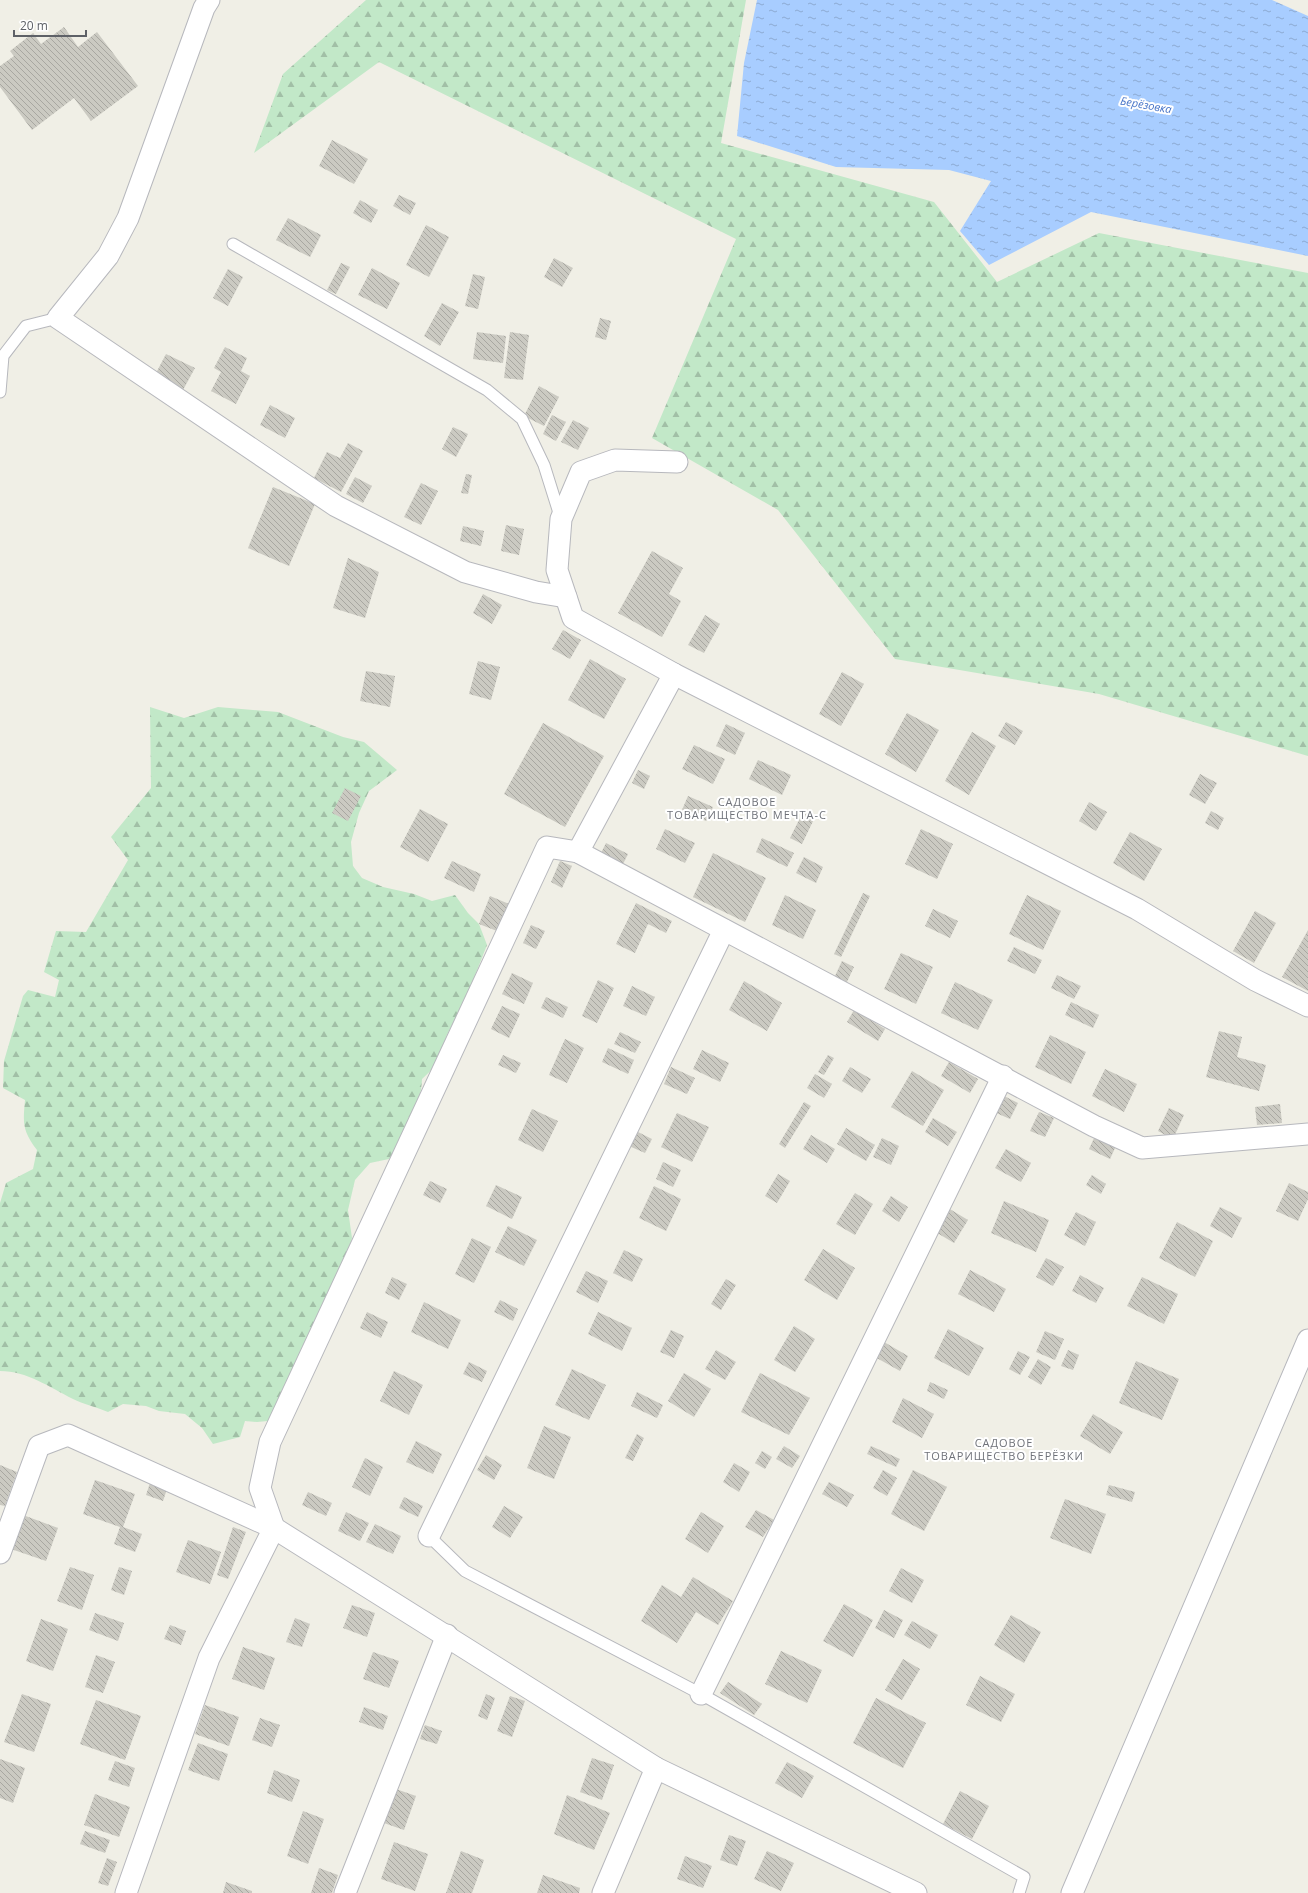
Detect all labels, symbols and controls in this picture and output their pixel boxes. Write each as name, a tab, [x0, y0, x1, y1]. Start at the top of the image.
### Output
scale bar	[14, 12, 86, 38]
text: 20 m	[20, 17, 48, 34]
water label: Берёзовка	[1119, 93, 1173, 116]
district label: САДОВОЕ ТОВАРИЩЕСТВО МЕЧТА-С	[667, 794, 827, 822]
district label: САДОВОЕ ТОВАРИЩЕСТВО БЕРЁЗКИ	[924, 1435, 1084, 1463]

